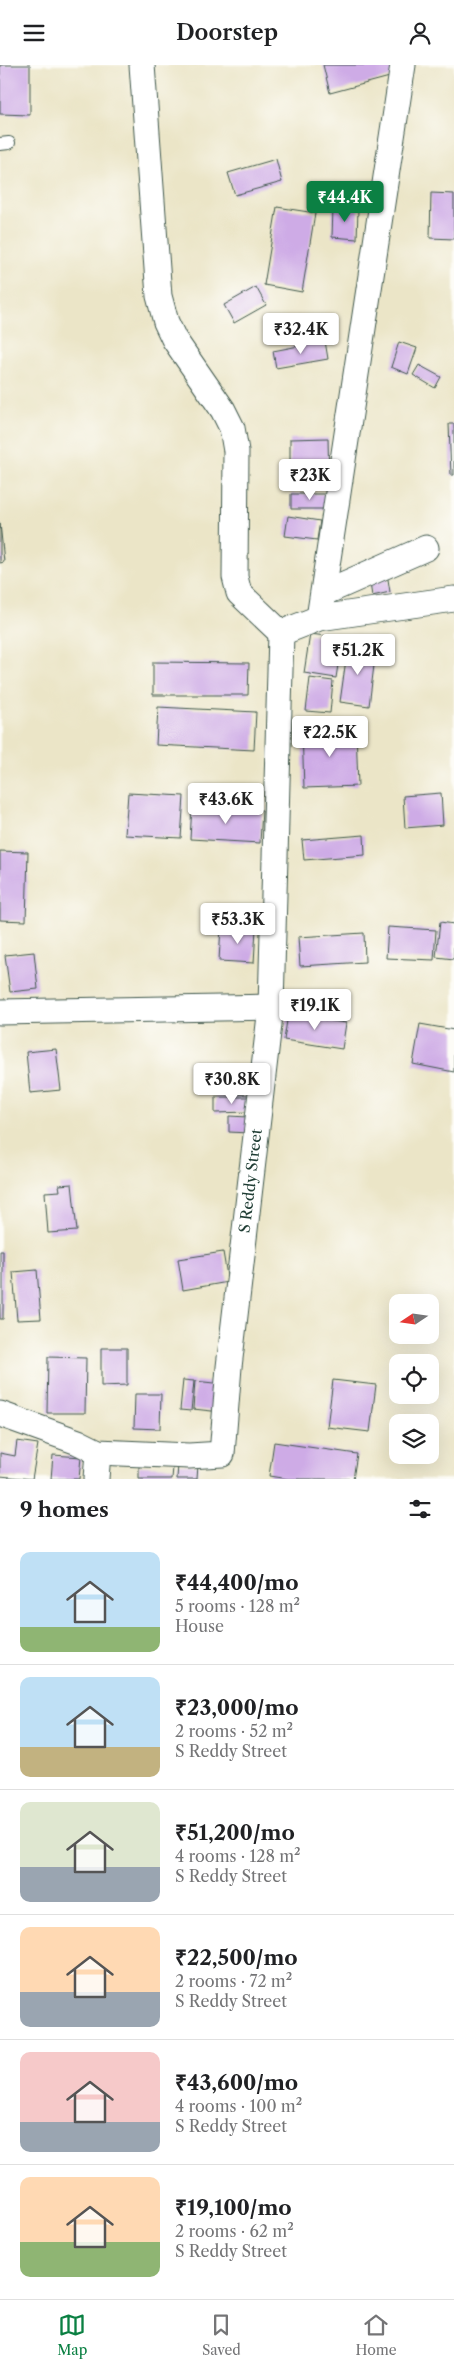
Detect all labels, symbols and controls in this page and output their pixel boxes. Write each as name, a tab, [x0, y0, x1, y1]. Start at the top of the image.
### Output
icon: menu	[20, 19, 48, 47]
text: Doorstep	[176, 19, 278, 46]
icon: person	[406, 19, 434, 47]
pin: ₹44.4K	[304, 181, 386, 223]
text: ₹44.4K	[318, 187, 372, 207]
pin: ₹32.4K	[260, 313, 342, 355]
text: ₹32.4K	[274, 319, 328, 339]
pin: ₹23K	[280, 459, 340, 501]
text: ₹23K	[290, 465, 330, 485]
pin: ₹51.2K	[317, 633, 399, 676]
text: ₹51.2K	[332, 640, 384, 660]
pin: ₹22.5K	[289, 715, 371, 758]
text: ₹22.5K	[303, 722, 357, 742]
pin: ₹43.6K	[185, 783, 267, 825]
text: ₹43.6K	[199, 789, 253, 809]
pin: ₹53.3K	[197, 903, 279, 945]
text: ₹53.3K	[211, 909, 265, 929]
pin: ₹19.1K	[274, 989, 356, 1031]
text: ₹19.1K	[290, 995, 340, 1015]
pin: ₹30.8K	[191, 1063, 273, 1105]
text: ₹30.8K	[204, 1069, 260, 1089]
street label: S Reddy Street	[235, 1127, 266, 1234]
north arrow	[389, 1294, 439, 1344]
map controls	[389, 1294, 439, 1464]
button: locate	[389, 1354, 439, 1404]
button: layers	[389, 1414, 439, 1464]
icon: filters	[406, 1495, 434, 1523]
text: 9 homes	[20, 1497, 109, 1522]
text: ₹44,400/mo	[175, 1570, 299, 1595]
icon: home	[60, 1572, 120, 1632]
text: 5 rooms · 128 m²	[175, 1596, 300, 1616]
text: House	[175, 1616, 224, 1636]
text: ₹23,000/mo	[175, 1695, 299, 1720]
icon: home	[60, 1697, 120, 1757]
text: 2 rooms · 52 m²	[175, 1721, 293, 1741]
text: S Reddy Street	[175, 1741, 287, 1761]
text: ₹51,200/mo	[175, 1820, 295, 1845]
icon: home	[60, 1822, 120, 1882]
text: 4 rooms · 128 m²	[175, 1846, 301, 1866]
text: S Reddy Street	[175, 1866, 287, 1886]
text: ₹22,500/mo	[175, 1945, 298, 1970]
icon: home	[60, 1947, 120, 2007]
text: 2 rooms · 72 m²	[175, 1971, 292, 1991]
text: S Reddy Street	[175, 1991, 287, 2011]
text: ₹43,600/mo	[175, 2070, 298, 2095]
icon: home	[60, 2072, 120, 2132]
text: 4 rooms · 100 m²	[175, 2096, 302, 2116]
text: S Reddy Street	[175, 2116, 287, 2136]
text: ₹19,100/mo	[175, 2195, 292, 2220]
icon: home	[60, 2197, 120, 2257]
text: 2 rooms · 62 m²	[175, 2221, 294, 2241]
text: S Reddy Street	[175, 2241, 287, 2261]
tab: Map	[57, 2311, 87, 2359]
tab: Saved	[202, 2311, 241, 2359]
tab: Home	[356, 2311, 397, 2359]

